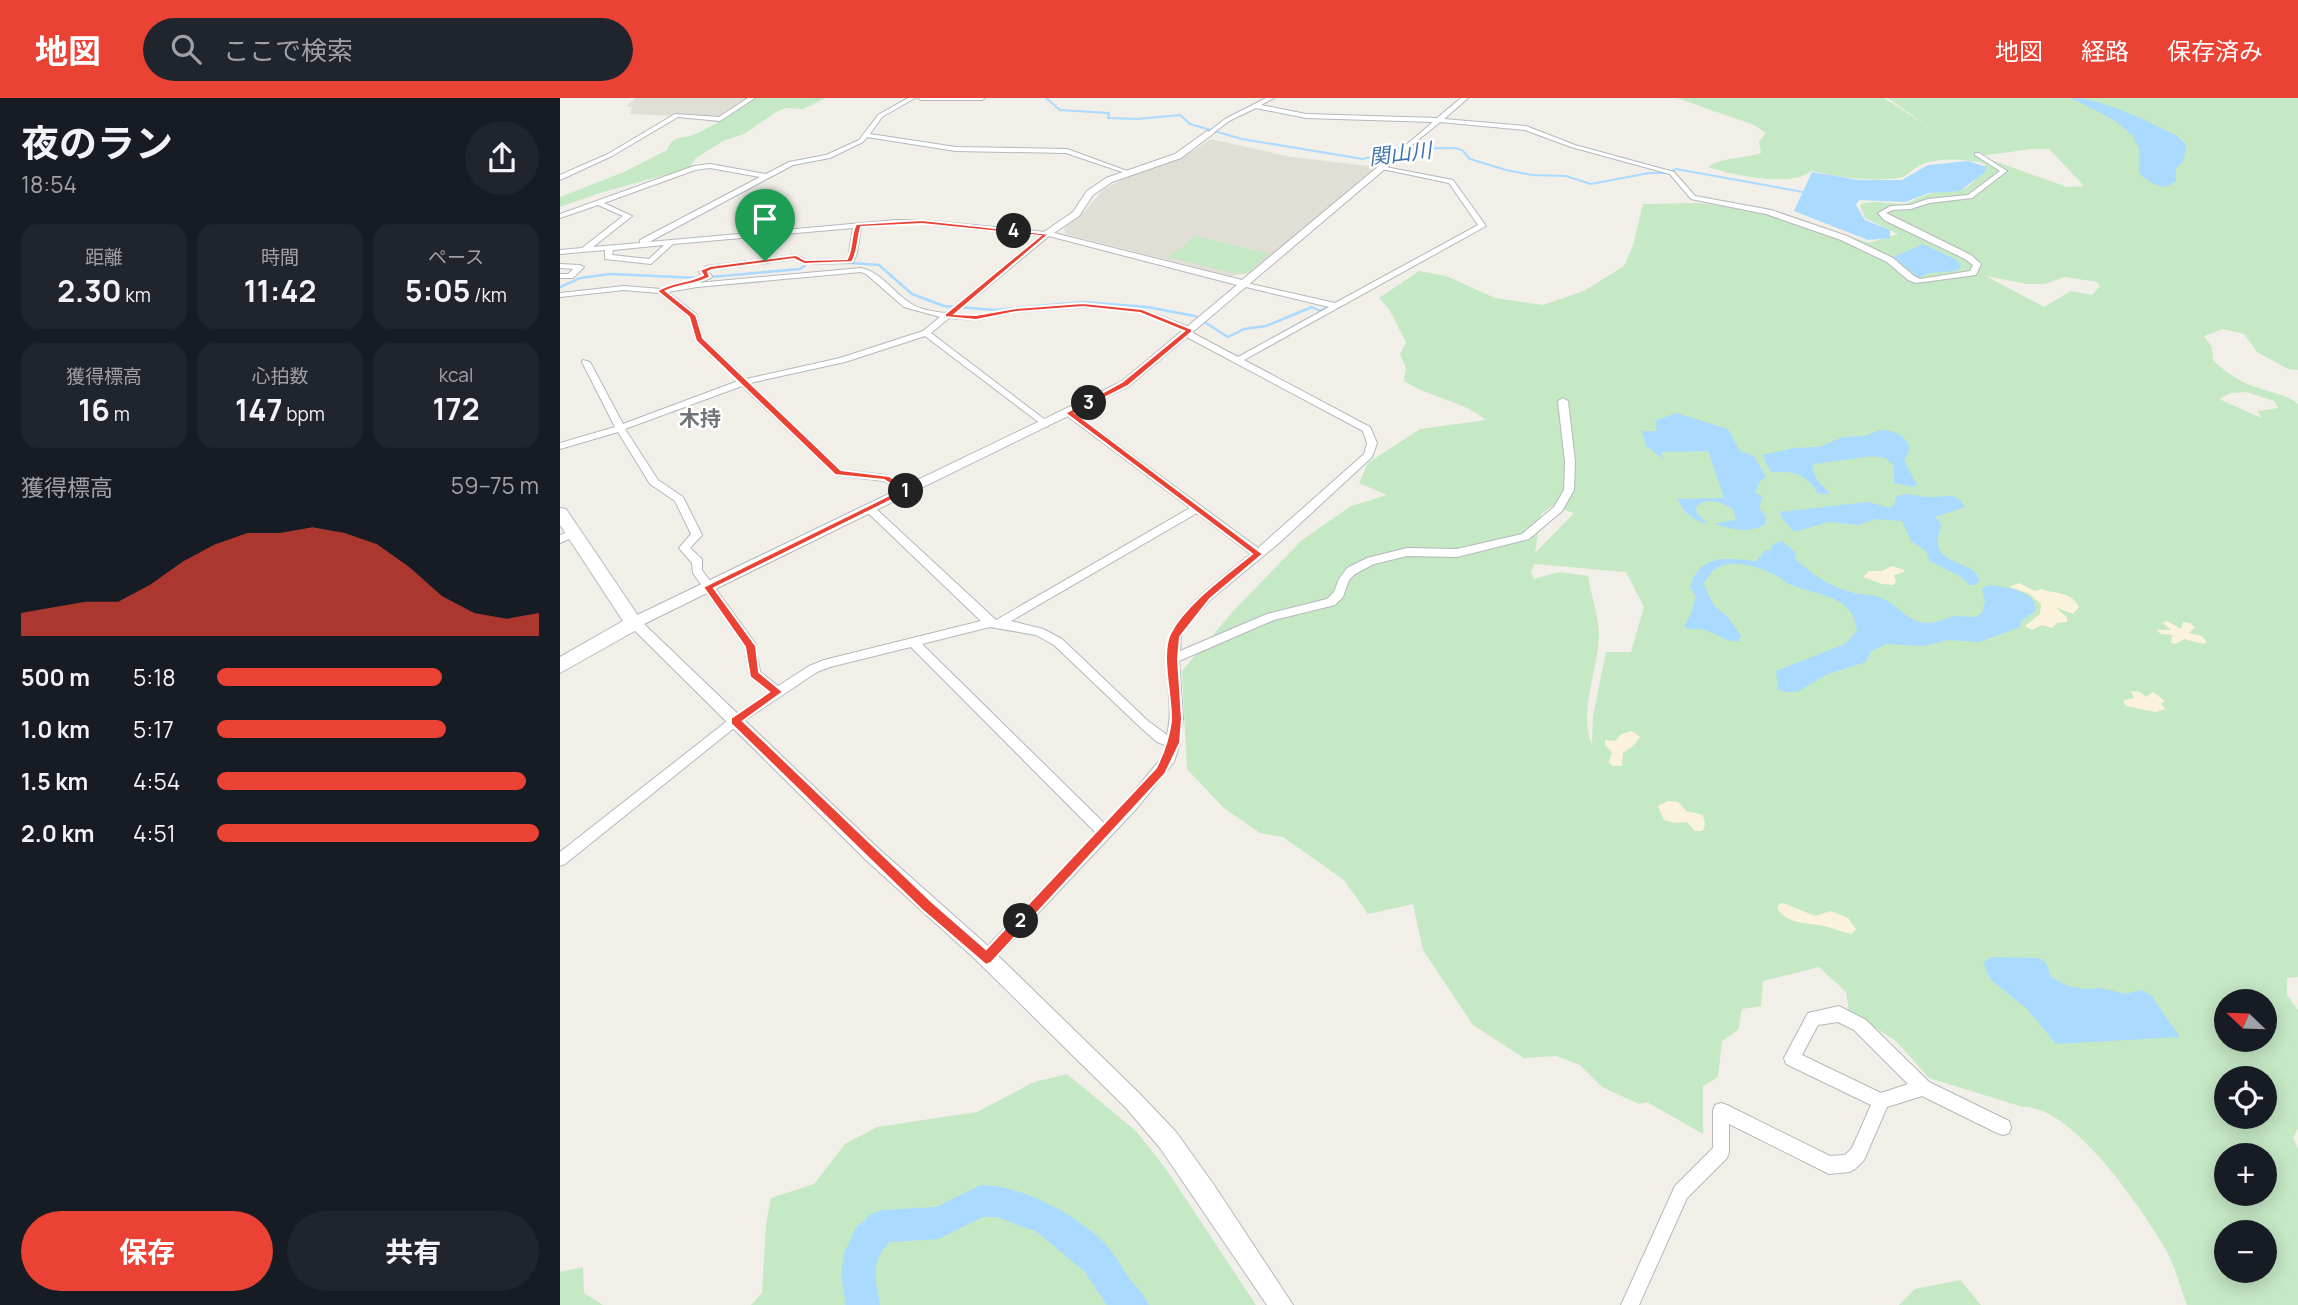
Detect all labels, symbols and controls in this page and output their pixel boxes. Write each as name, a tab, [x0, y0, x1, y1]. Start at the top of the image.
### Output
search box	[143, 18, 633, 81]
text: 地図	[35, 28, 101, 73]
icon: search	[167, 30, 205, 68]
text: ここで検索	[223, 32, 353, 68]
text: 地図	[1995, 34, 2043, 67]
text: 経路	[2081, 34, 2129, 67]
text: 保存済み	[2167, 34, 2263, 67]
text: 夜のラン	[21, 116, 173, 168]
button: share	[465, 121, 539, 195]
water label: 関山川	[1367, 135, 1435, 171]
text: 18:54	[21, 168, 77, 200]
pin	[735, 189, 795, 261]
icon: arrive	[746, 200, 784, 238]
pin: 4	[996, 214, 1032, 248]
text: 4	[1008, 217, 1019, 243]
text: 距離	[85, 244, 123, 270]
text: 時間	[261, 244, 299, 270]
text: ペース	[428, 244, 484, 270]
text: 2.30	[57, 270, 121, 311]
text: 11:42	[244, 270, 316, 311]
text: 5:05	[405, 270, 470, 311]
text: km	[121, 282, 151, 308]
text: /km	[470, 282, 507, 308]
text: kcal	[439, 362, 473, 388]
text: 獲得標高	[66, 363, 142, 389]
text: 心拍数	[251, 363, 309, 389]
pin: 3	[1072, 386, 1106, 420]
text: 172	[432, 388, 480, 429]
text: 16	[78, 389, 110, 430]
text: 147	[235, 389, 282, 430]
text: 3	[1083, 389, 1094, 415]
text: m	[110, 401, 130, 427]
text: bpm	[282, 401, 325, 427]
district label: 木持	[679, 404, 721, 432]
text: 59–75 m	[451, 469, 539, 501]
text: 獲得標高	[21, 471, 113, 503]
pin: 1	[888, 474, 924, 508]
text: 1	[901, 477, 910, 503]
text: 500 m	[21, 661, 90, 693]
text: 5:18	[133, 661, 175, 693]
text: 1.0 km	[21, 713, 90, 745]
text: 5:17	[133, 713, 174, 745]
text: 1.5 km	[21, 765, 88, 797]
text: 4:54	[133, 765, 180, 797]
text: 2.0 km	[21, 817, 94, 849]
text: 4:51	[133, 817, 176, 849]
pin: 2	[1004, 904, 1038, 938]
text: 2	[1015, 907, 1026, 933]
north arrow	[2214, 989, 2277, 1052]
map controls	[2214, 989, 2277, 1283]
button: locate	[2214, 1066, 2277, 1129]
button: +	[2214, 1143, 2277, 1206]
button: 保存	[21, 1211, 273, 1291]
button: 共有	[287, 1211, 539, 1291]
button: −	[2214, 1220, 2277, 1283]

